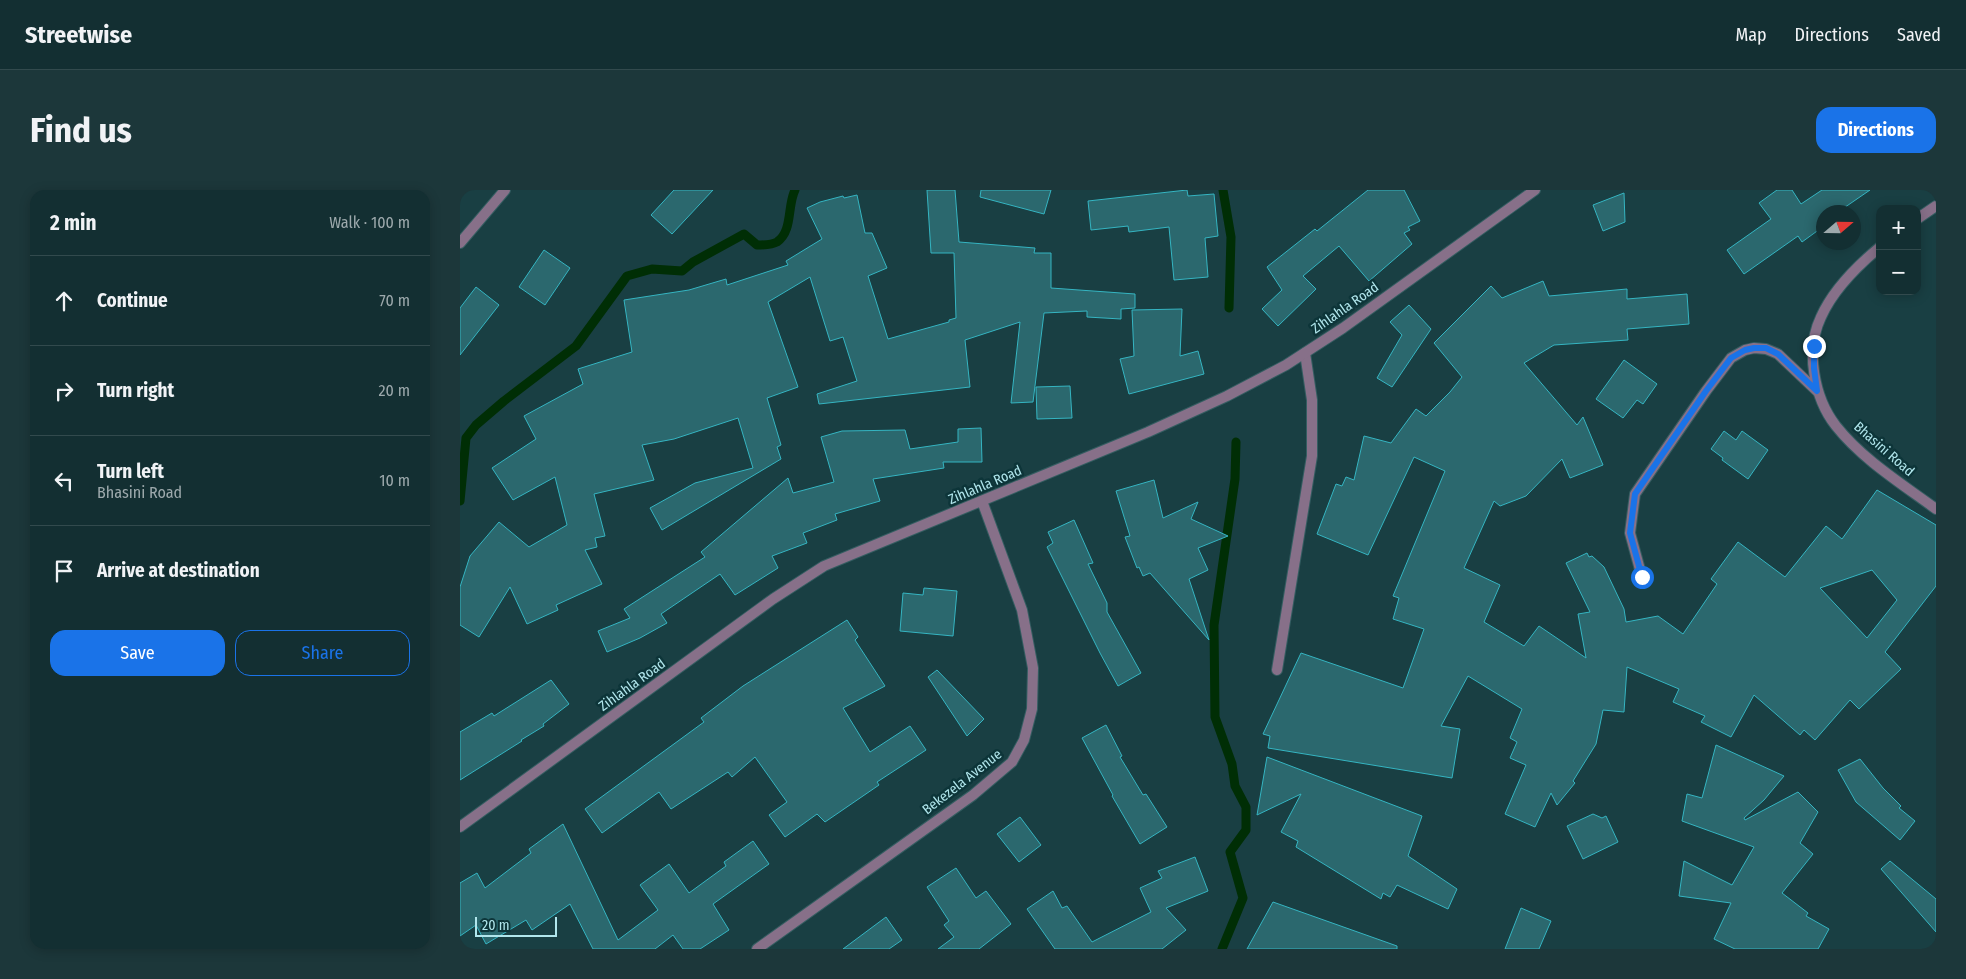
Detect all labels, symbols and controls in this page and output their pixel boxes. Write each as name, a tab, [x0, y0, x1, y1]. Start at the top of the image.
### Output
text: Streetwise	[25, 21, 132, 49]
text: Map	[1735, 24, 1767, 46]
text: Directions	[1795, 24, 1869, 46]
text: Saved	[1897, 24, 1941, 46]
button: Directions	[1816, 107, 1936, 153]
text: Find us	[30, 109, 132, 151]
north arrow	[1816, 205, 1861, 250]
map controls	[1876, 205, 1921, 295]
button: +	[1876, 205, 1921, 250]
text: 2 min	[50, 210, 97, 236]
text: Walk · 100 m	[329, 213, 410, 232]
button: −	[1876, 250, 1921, 295]
street label: Zihlahla Road	[1308, 279, 1382, 337]
icon: ahead	[50, 287, 78, 315]
text: Continue	[97, 289, 168, 312]
text: 70 m	[379, 291, 410, 310]
route end	[1803, 335, 1826, 358]
icon: right	[50, 377, 78, 405]
text: Turn right	[97, 379, 174, 402]
text: 20 m	[379, 381, 410, 400]
street label: Bhasini Road	[1850, 418, 1918, 480]
text: Turn left	[97, 460, 164, 483]
street label: Zihlahla Road	[946, 462, 1024, 508]
icon: left	[50, 467, 78, 495]
text: 10 m	[379, 471, 410, 490]
text: Bhasini Road	[97, 483, 182, 502]
icon: arrive	[50, 557, 78, 585]
text: Arrive at destination	[97, 559, 260, 582]
route start	[1631, 566, 1654, 589]
button: Save	[50, 630, 225, 676]
button: Share	[235, 630, 410, 676]
street label: Zihlahla Road	[595, 655, 669, 715]
street label: Bekezela Avenue	[919, 746, 1005, 818]
scale bar	[475, 914, 558, 937]
text: 20 m	[482, 917, 510, 934]

